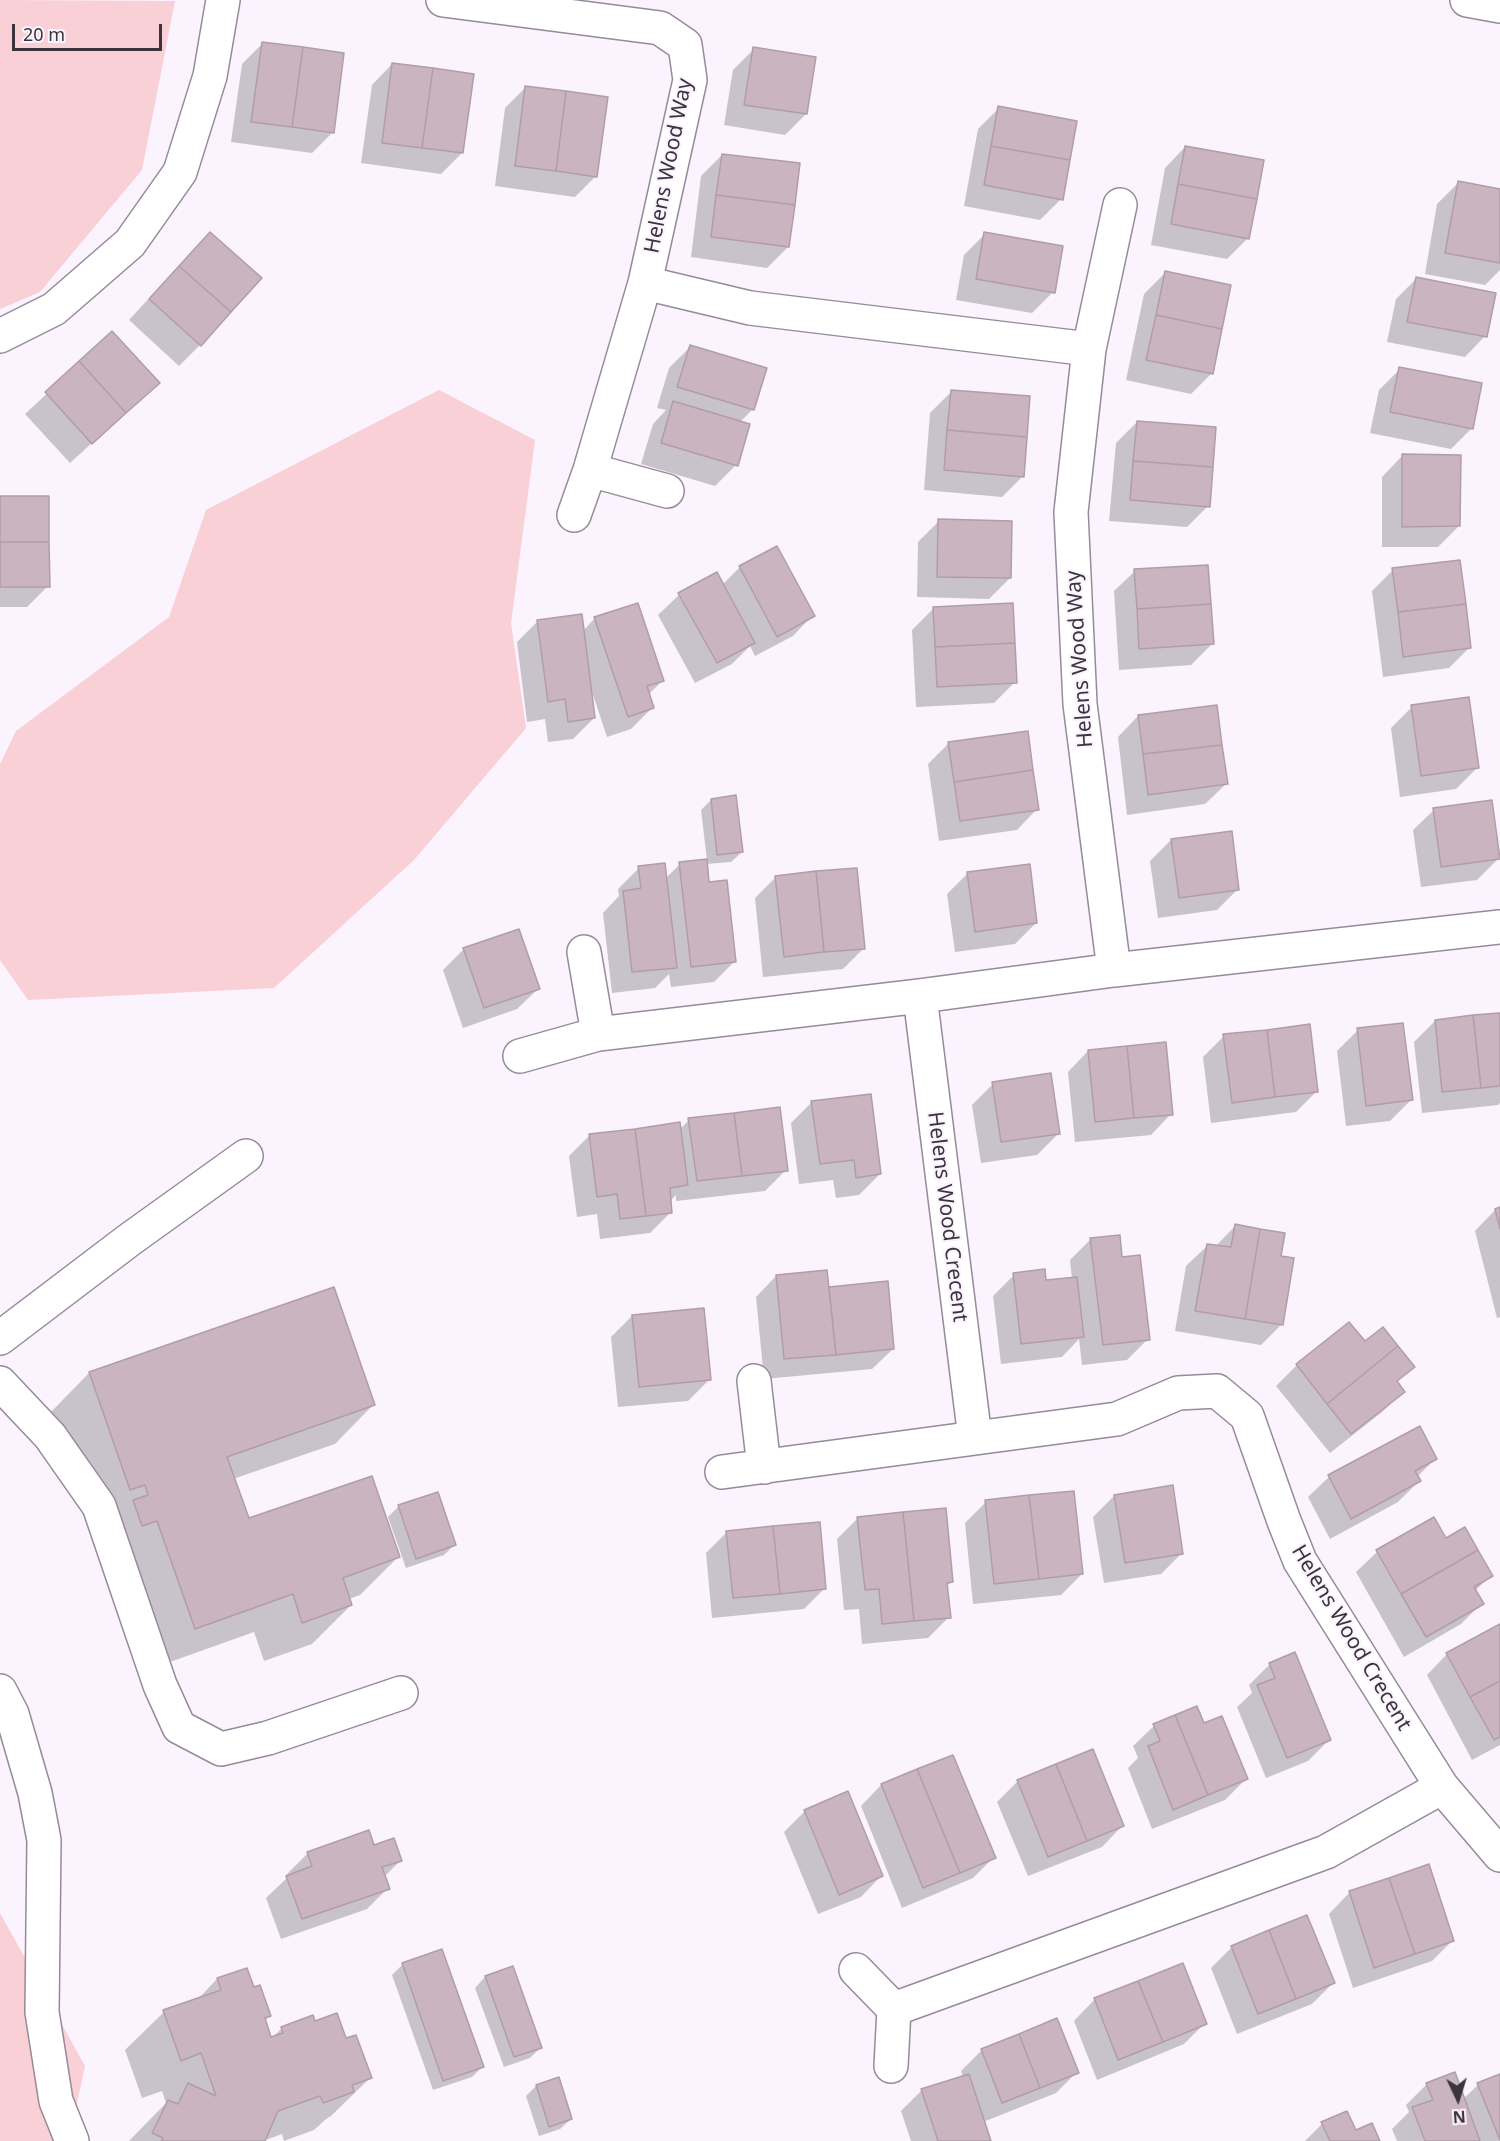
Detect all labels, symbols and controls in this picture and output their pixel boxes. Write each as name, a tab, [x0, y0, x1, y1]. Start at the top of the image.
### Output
scale bar	[15, 12, 165, 50]
text: 20 m	[23, 22, 65, 46]
street label: Helens Wood Way	[640, 76, 698, 256]
street label: Helens Wood Way	[1061, 570, 1099, 748]
street label: Helens Wood Crecent	[922, 1110, 972, 1324]
street label: Helens Wood Crecent	[1286, 1541, 1416, 1735]
north arrow	[1428, 2069, 1488, 2129]
text: N	[1452, 2106, 1467, 2128]

